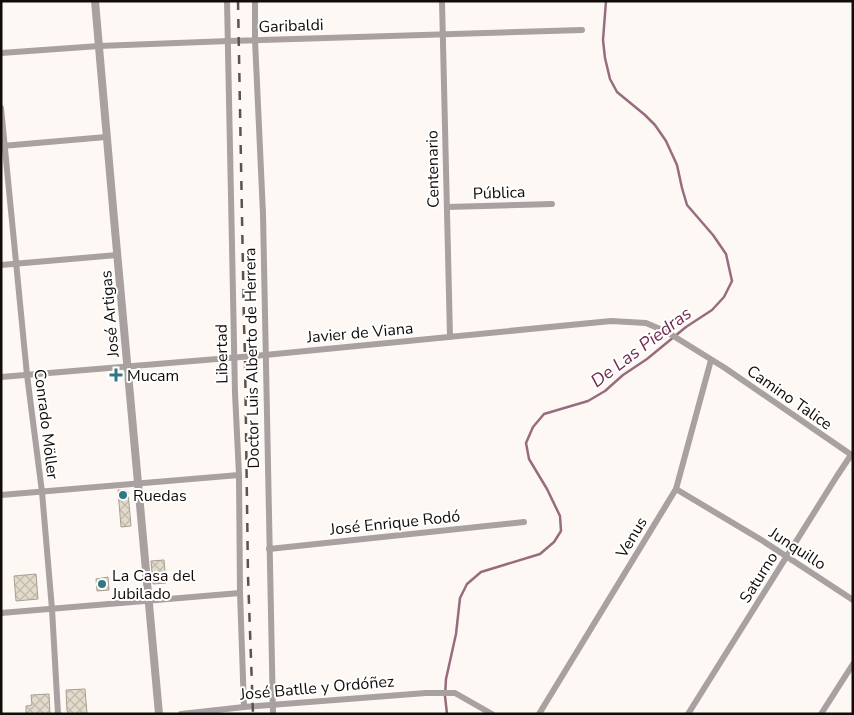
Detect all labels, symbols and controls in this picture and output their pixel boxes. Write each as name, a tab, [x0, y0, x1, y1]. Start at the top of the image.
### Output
street label: Garibaldi	[258, 14, 324, 38]
street label: Centenario	[421, 130, 445, 208]
street label: Pública	[472, 181, 526, 205]
street label: Doctor Luis Alberto de Herrera	[239, 247, 265, 469]
street label: José Artigas	[95, 270, 125, 359]
water label: De Las Piedras	[586, 301, 696, 393]
street label: Javier de Viana	[305, 317, 414, 349]
street label: Libertad	[210, 324, 234, 384]
street label: Camino Talice	[742, 360, 837, 435]
place label: Mucam	[127, 365, 179, 387]
street label: Conrado Möller	[28, 368, 64, 481]
marker: Mucam	[109, 368, 123, 382]
place label: Ruedas	[133, 485, 187, 507]
marker: Ruedas	[117, 489, 129, 501]
street label: José Enrique Rodó	[328, 505, 461, 541]
street label: Venus	[610, 513, 653, 563]
street label: Junquillo	[764, 522, 830, 575]
street label: Saturno	[735, 548, 783, 607]
place label: La Casa del Jubilado	[111, 565, 195, 605]
marker: La Casa del Jubilado	[96, 578, 108, 590]
street label: José Batlle y Ordóñez	[238, 670, 395, 706]

